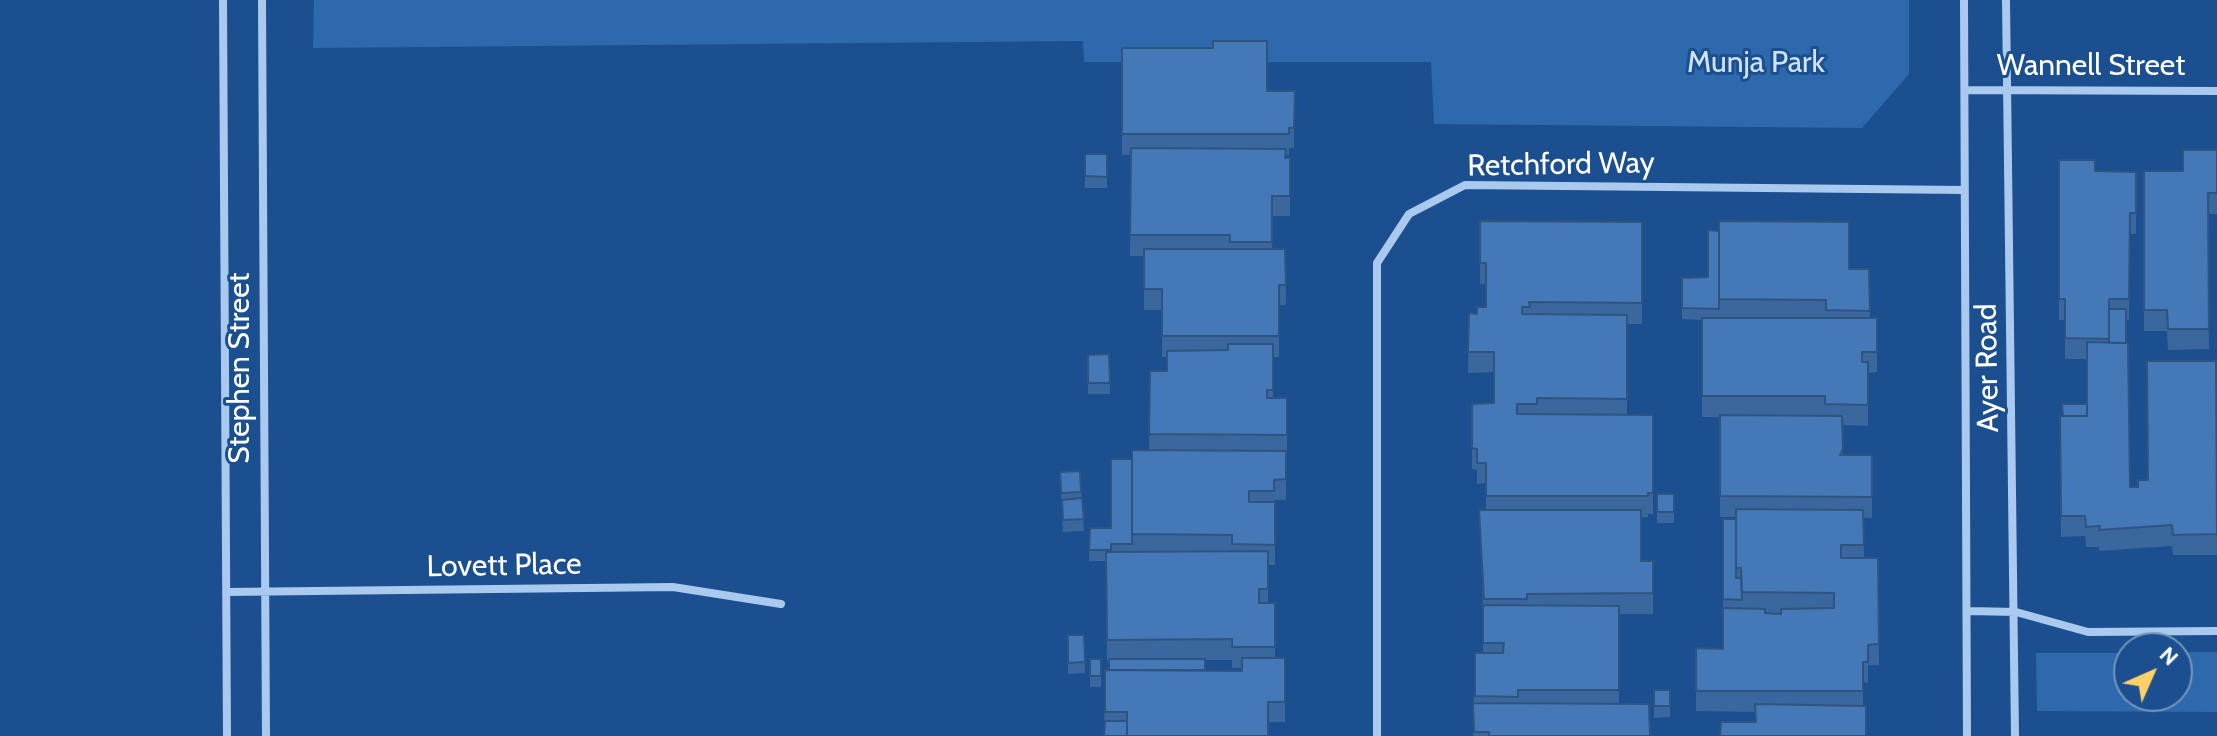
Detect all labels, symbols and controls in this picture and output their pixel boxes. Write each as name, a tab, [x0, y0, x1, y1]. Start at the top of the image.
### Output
park label: Munja Park	[1687, 45, 1825, 81]
street label: Wannell Street	[1997, 48, 2185, 84]
street label: Retchford Way	[1467, 145, 1655, 185]
street label: Stephen Street	[222, 272, 258, 464]
street label: Ayer Road	[1969, 303, 2007, 433]
street label: Lovett Place	[426, 547, 582, 585]
north arrow	[2113, 632, 2193, 712]
text: N	[2154, 641, 2184, 671]

